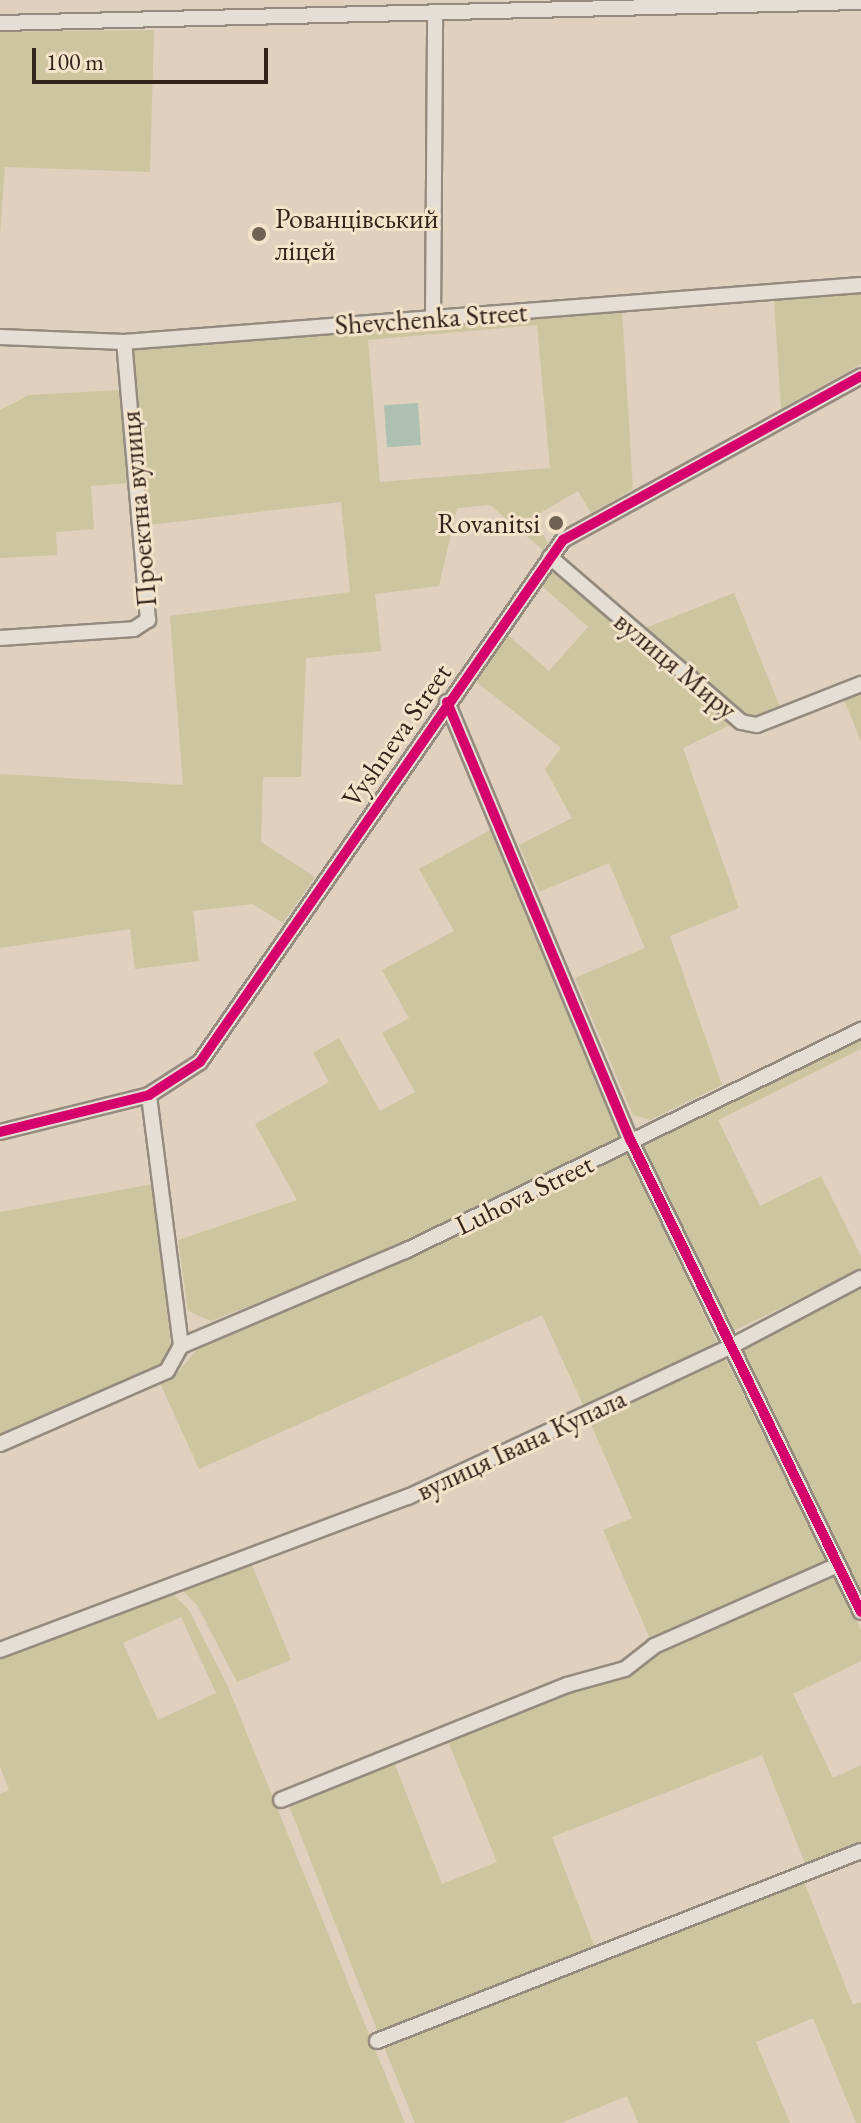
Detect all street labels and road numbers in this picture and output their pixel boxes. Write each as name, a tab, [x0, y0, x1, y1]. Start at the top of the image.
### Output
street label: Shevchenka Street	[334, 295, 528, 341]
street label: Проектна вулиця	[113, 409, 163, 609]
street label: вулиця Миру	[608, 604, 744, 726]
street label: Vyshneva Street	[334, 657, 458, 813]
street label: Luhova Street	[450, 1146, 598, 1242]
street label: вулиця Івана Купала	[411, 1381, 631, 1507]

